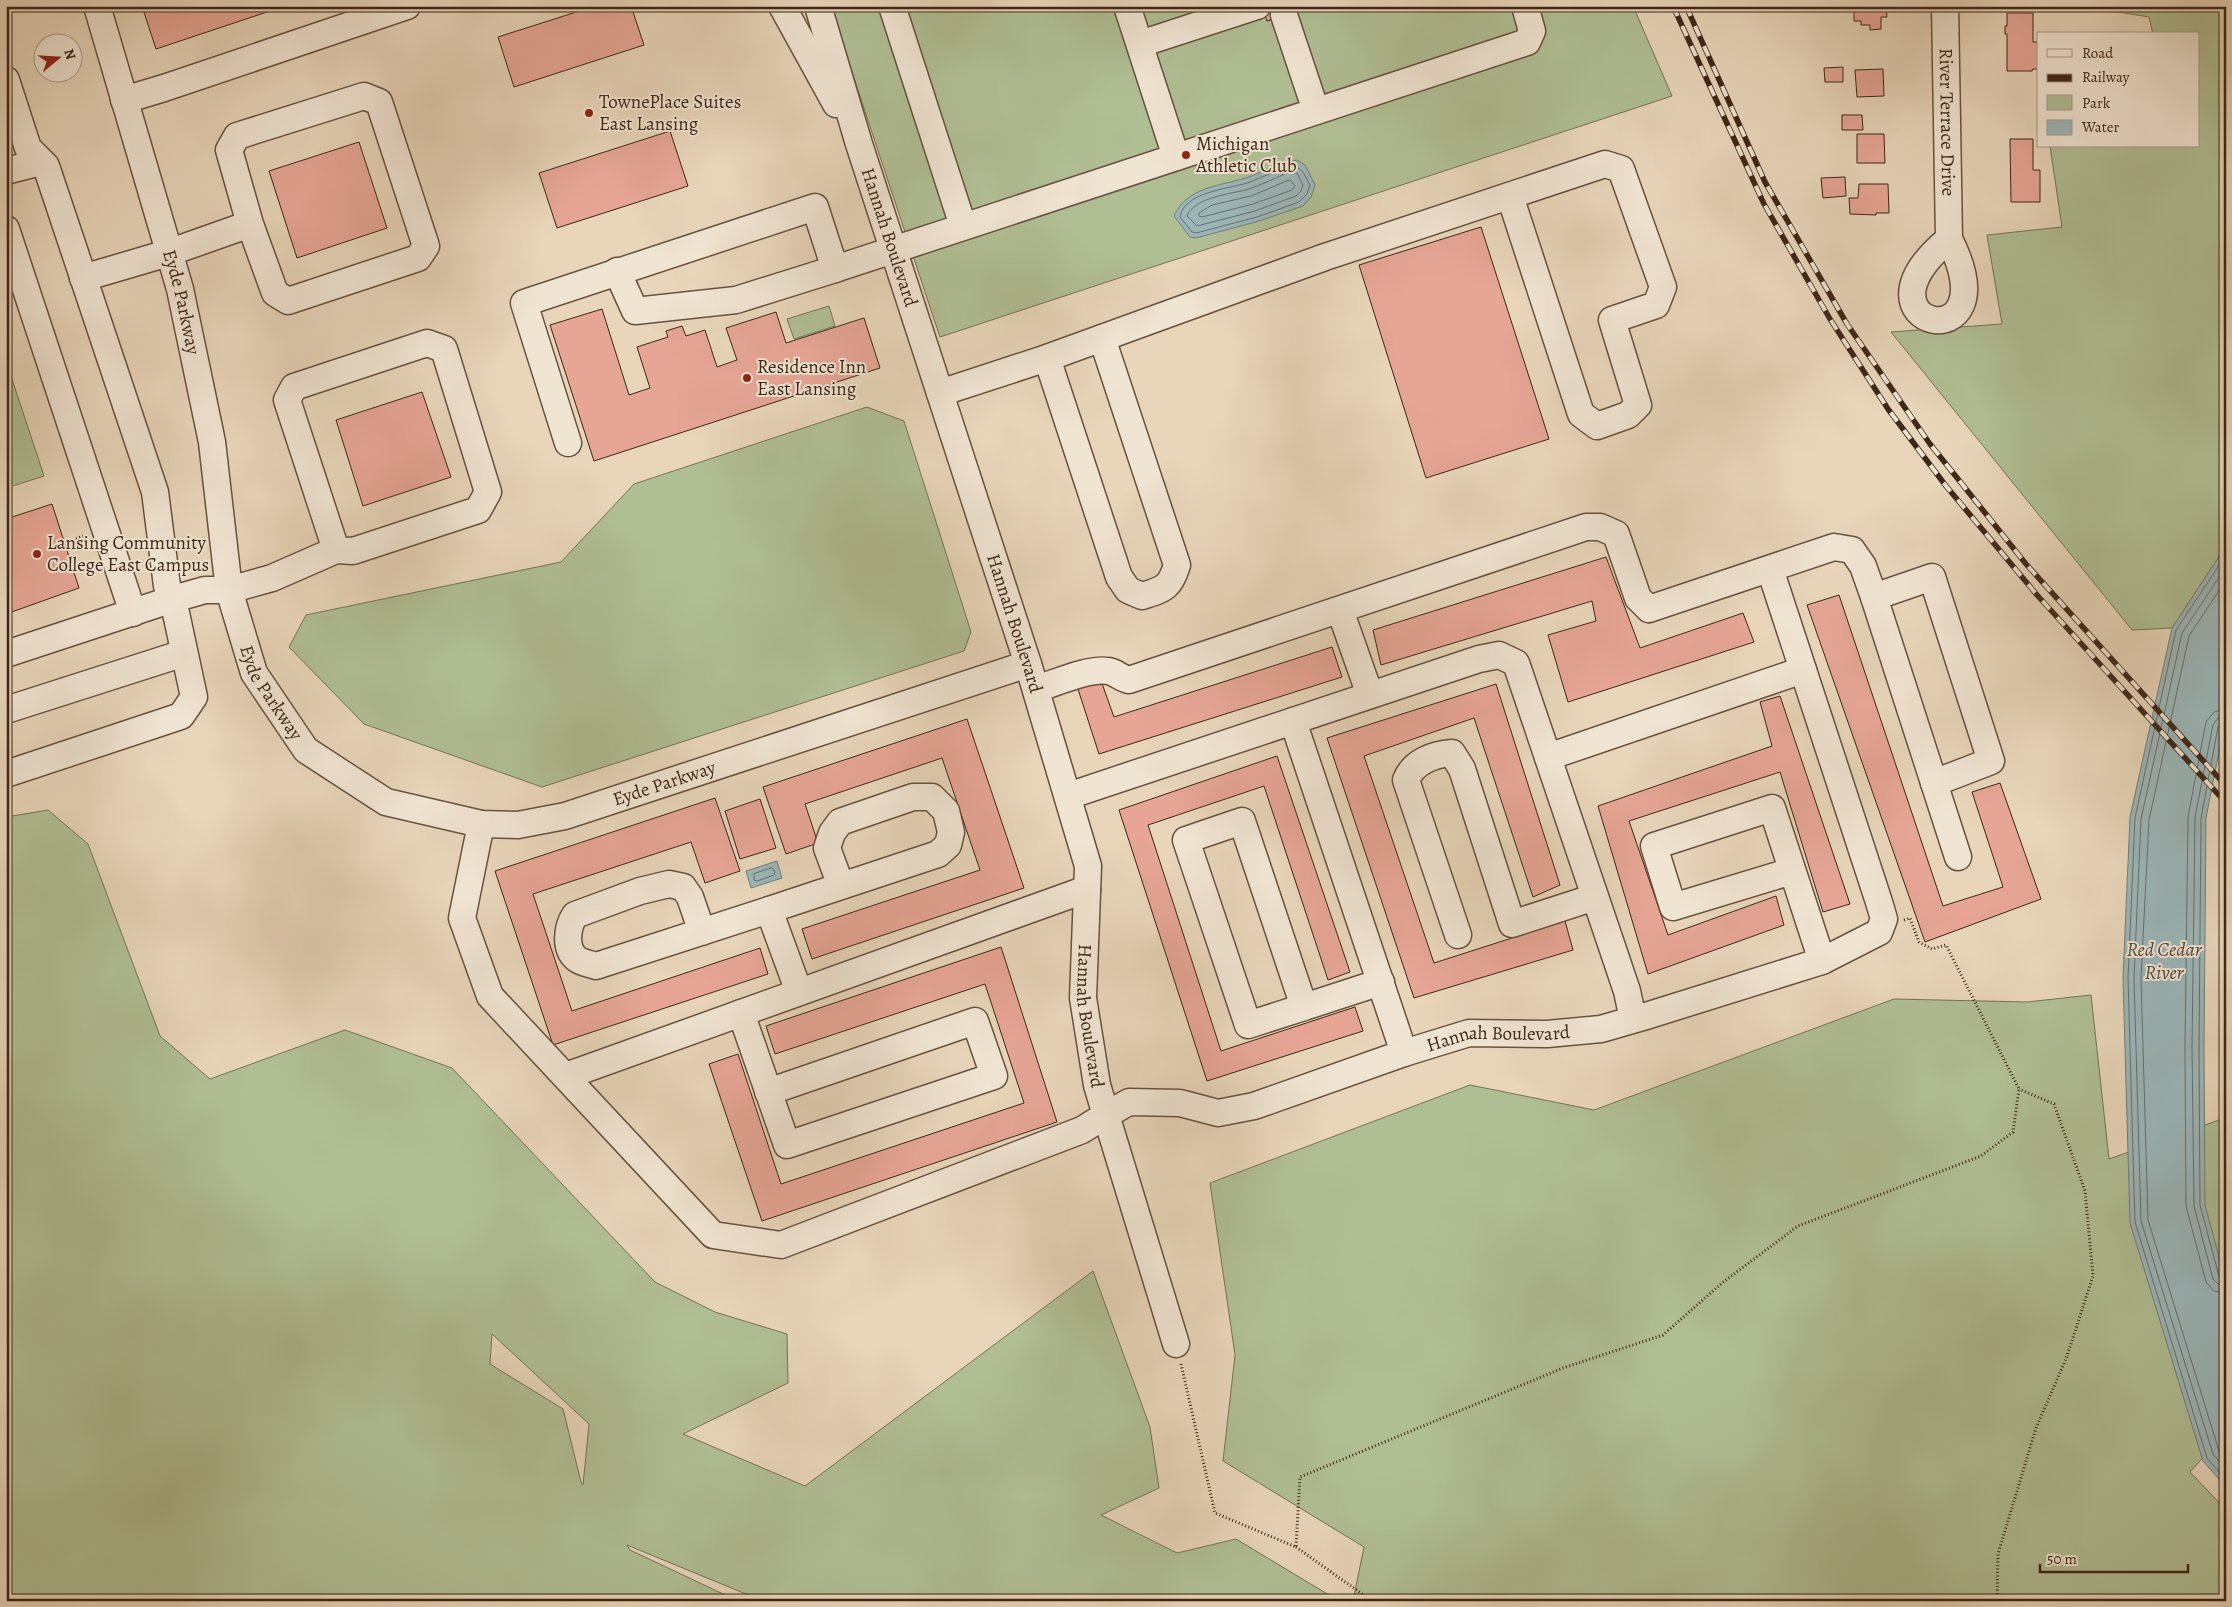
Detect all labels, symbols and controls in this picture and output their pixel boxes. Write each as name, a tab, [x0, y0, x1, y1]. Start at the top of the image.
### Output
north arrow	[32, 32, 82, 82]
legend	[2037, 32, 2200, 148]
text: Road	[2082, 43, 2114, 63]
text: N	[59, 46, 80, 62]
street label: River Terrace Drive	[1933, 48, 1961, 196]
text: Railway	[2082, 67, 2130, 87]
place label: TownePlace Suites East Lansing	[599, 89, 741, 137]
text: Park	[2082, 93, 2111, 113]
marker: TownePlace Suites East Lansing	[583, 107, 595, 119]
text: Water	[2081, 117, 2119, 137]
place label: Michigan Athletic Club	[1195, 131, 1297, 179]
marker: Michigan Athletic Club	[1180, 149, 1192, 161]
street label: Hannah Boulevard	[855, 164, 924, 311]
street label: Eyde Parkway	[156, 247, 206, 357]
place label: Residence Inn East Lansing	[757, 354, 866, 402]
marker: Residence Inn East Lansing	[741, 372, 753, 384]
place label: Lansing Community College East Campus	[47, 530, 209, 578]
marker: Lansing Community College East Campus	[31, 548, 43, 560]
street label: Hannah Boulevard	[980, 550, 1049, 697]
street label: Eyde Parkway	[233, 642, 309, 746]
street label: Eyde Parkway	[609, 754, 720, 812]
water label: Red Cedar River	[2126, 936, 2203, 986]
street label: Hannah Boulevard	[1070, 944, 1110, 1091]
street label: Hannah Boulevard	[1423, 1019, 1572, 1058]
scale bar	[2040, 1542, 2187, 1574]
text: 50 m	[2047, 1549, 2077, 1569]

